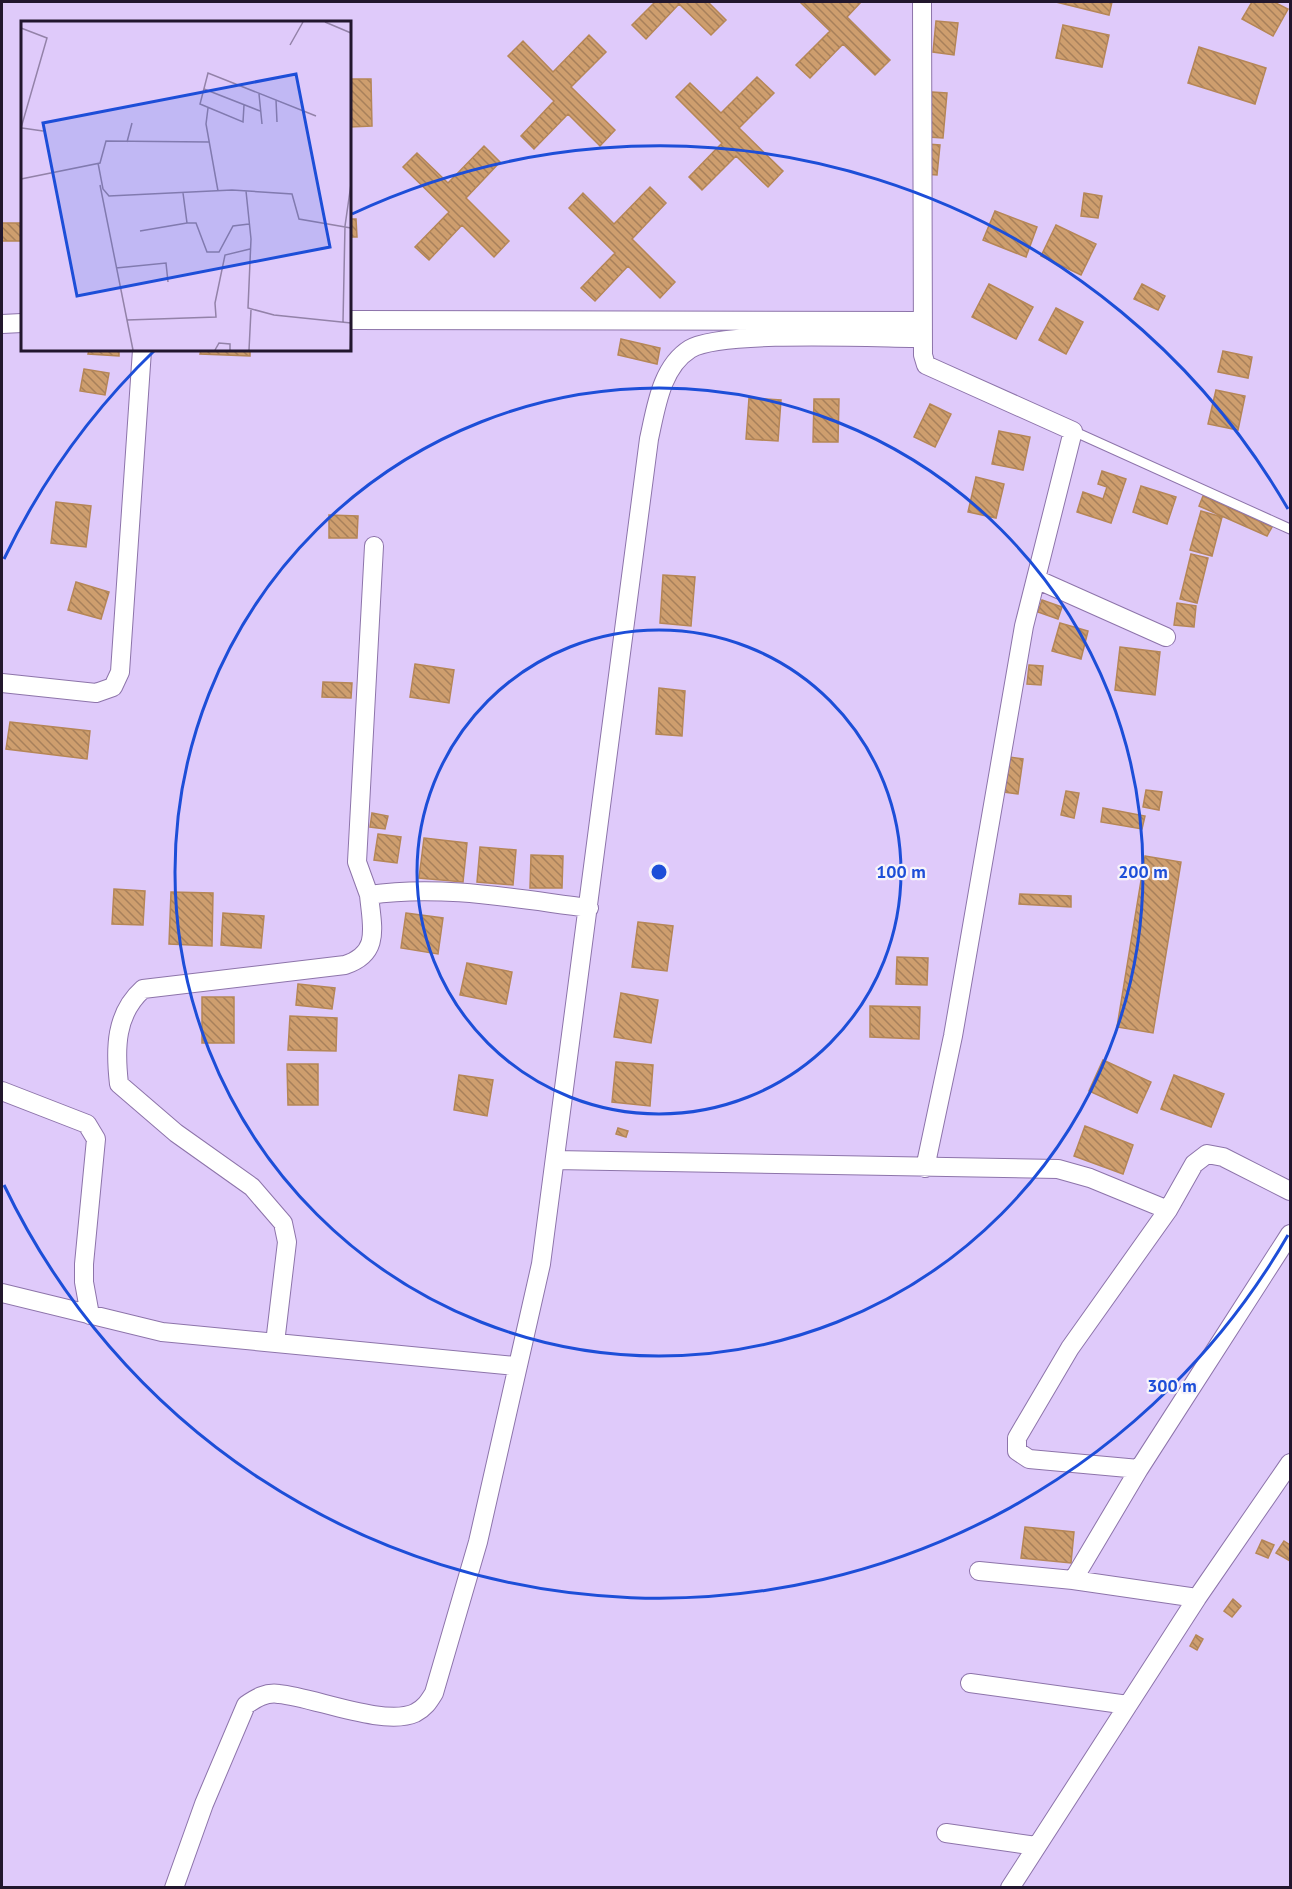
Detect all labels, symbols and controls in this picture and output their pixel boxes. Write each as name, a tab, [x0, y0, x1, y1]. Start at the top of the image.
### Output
inset map	[21, 21, 351, 351]
text: 100 m	[876, 860, 926, 883]
text: 200 m	[1118, 860, 1168, 883]
centre of rings	[649, 862, 669, 882]
text: 300 m	[1147, 1374, 1197, 1397]

